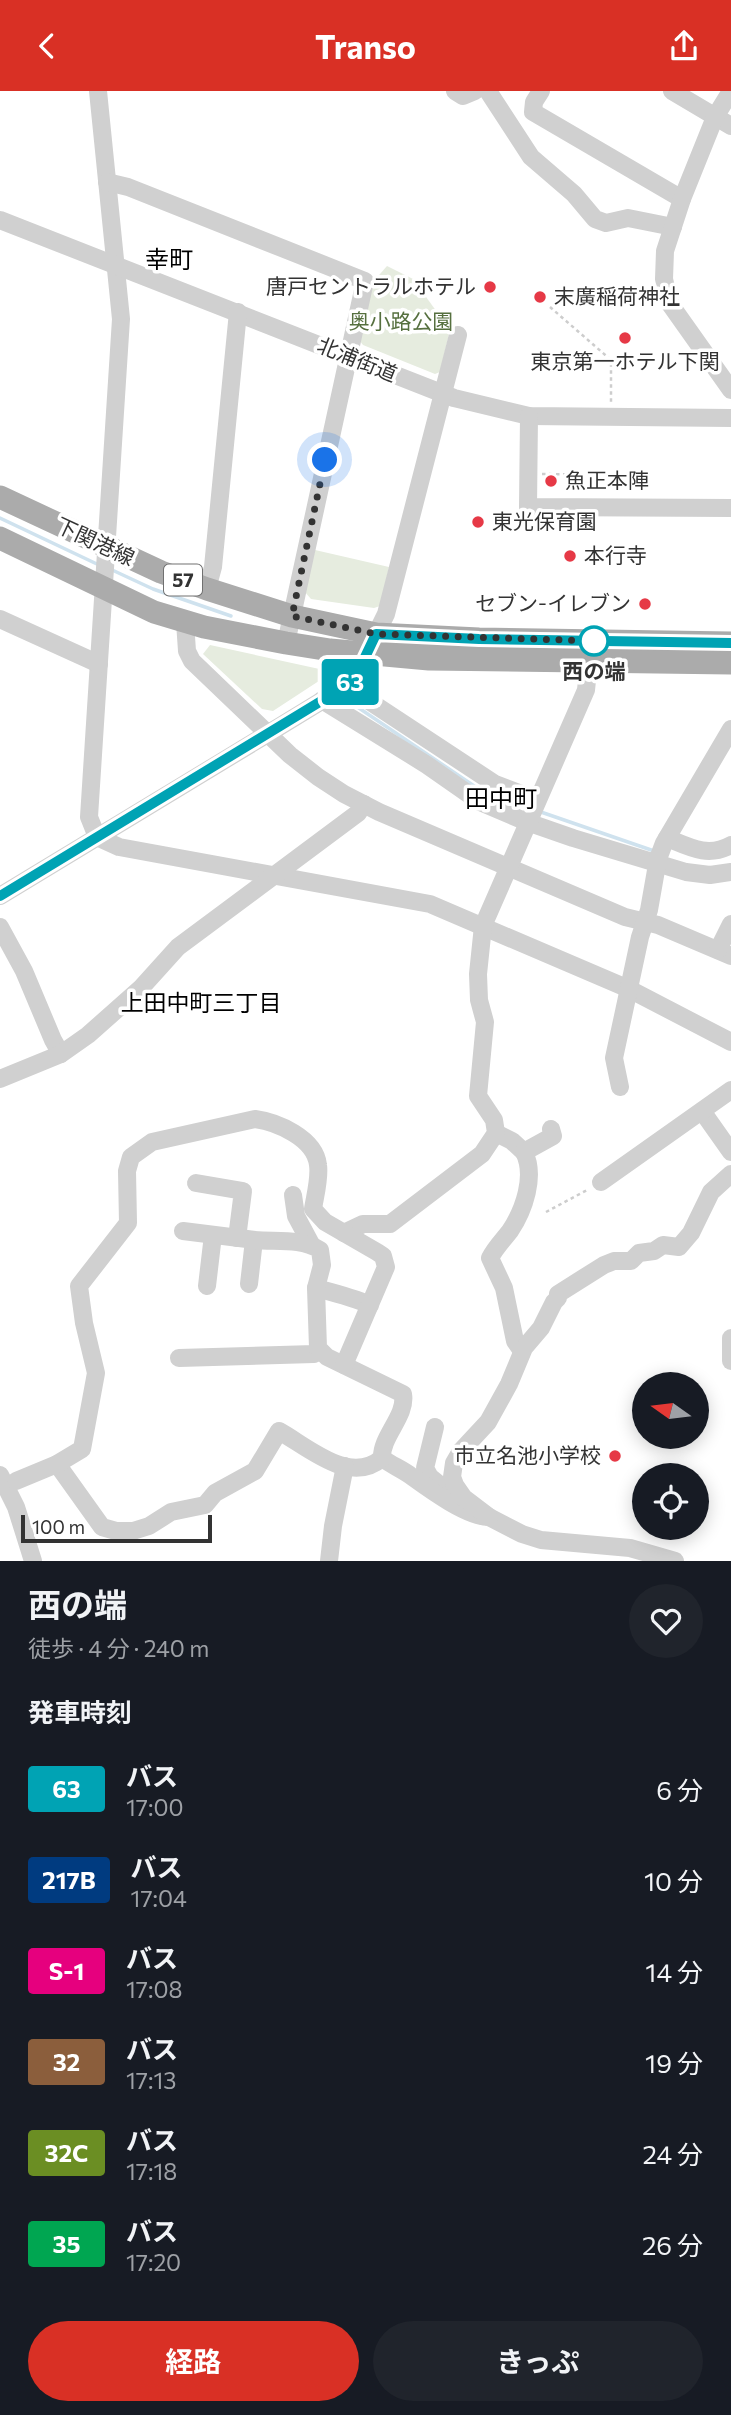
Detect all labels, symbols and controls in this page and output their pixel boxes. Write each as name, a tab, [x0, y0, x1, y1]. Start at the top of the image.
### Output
text: Transo	[315, 26, 416, 66]
icon: back	[28, 27, 66, 65]
icon: share	[665, 27, 703, 65]
district label: 幸町	[145, 244, 193, 273]
place label: 唐戸セントラルホテル	[266, 273, 476, 298]
marker: 唐戸セントラルホテル	[482, 279, 498, 295]
place label: 末廣稲荷神社	[554, 283, 680, 308]
marker: 末廣稲荷神社	[532, 289, 548, 305]
park label: 奥小路公園	[349, 308, 454, 333]
marker: 東京第一ホテル下関	[617, 330, 633, 346]
street label: 北浦街道	[314, 331, 401, 386]
place label: 東京第一ホテル下関	[531, 348, 720, 373]
your location	[307, 442, 342, 477]
place label: 魚正本陣	[565, 467, 649, 492]
marker: 魚正本陣	[543, 473, 559, 489]
place label: 東光保育園	[492, 508, 597, 533]
street label: 下関港線	[52, 512, 139, 570]
marker: 東光保育園	[470, 514, 486, 530]
place label: 本行寺	[584, 542, 647, 567]
marker: 本行寺	[562, 548, 578, 564]
road number: 57	[164, 565, 202, 595]
place label: セブン-イレブン	[475, 590, 631, 615]
marker: セブン-イレブン	[637, 596, 653, 612]
marker: 西の端	[579, 626, 609, 656]
place label: 西の端	[563, 658, 626, 683]
line badge: 63	[318, 659, 382, 705]
text: 63	[336, 667, 364, 696]
district label: 田中町	[465, 783, 537, 812]
district label: 上田中町三丁目	[121, 988, 282, 1016]
north arrow	[632, 1372, 709, 1449]
map controls	[632, 1372, 709, 1540]
place label: 市立名池小学校	[454, 1442, 601, 1467]
marker: 市立名池小学校	[607, 1448, 623, 1464]
button: locate	[632, 1463, 709, 1540]
scale bar	[21, 1512, 212, 1544]
text: 100 m	[32, 1515, 85, 1538]
text: 西の端	[28, 1583, 127, 1624]
button: heart	[629, 1584, 703, 1658]
text: 徒歩 · 4 分 · 240 m	[28, 1634, 209, 1662]
text: 発車時刻	[28, 1696, 132, 1727]
text: バス	[126, 1760, 178, 1791]
text: 63	[52, 1774, 81, 1803]
text: 6 分	[656, 1774, 703, 1805]
text: 17:00	[126, 1793, 183, 1821]
text: バス	[131, 1851, 183, 1882]
text: 217B	[42, 1865, 96, 1894]
text: 10 分	[644, 1865, 703, 1896]
text: 17:04	[131, 1884, 187, 1912]
text: バス	[126, 1942, 178, 1973]
text: S-1	[49, 1956, 84, 1985]
text: 14 分	[645, 1956, 703, 1987]
text: 17:08	[126, 1975, 182, 2003]
text: バス	[126, 2033, 178, 2064]
text: 32	[53, 2047, 80, 2076]
text: 19 分	[645, 2047, 703, 2078]
text: 17:13	[126, 2066, 176, 2094]
text: バス	[126, 2124, 178, 2155]
text: 32C	[45, 2138, 88, 2167]
text: 24 分	[642, 2138, 703, 2169]
text: 17:18	[126, 2157, 177, 2185]
text: バス	[126, 2215, 178, 2246]
text: 35	[53, 2229, 80, 2258]
text: 26 分	[642, 2229, 703, 2260]
text: 17:20	[126, 2248, 181, 2276]
button: 経路	[28, 2321, 359, 2401]
button: きっぷ	[373, 2321, 703, 2401]

